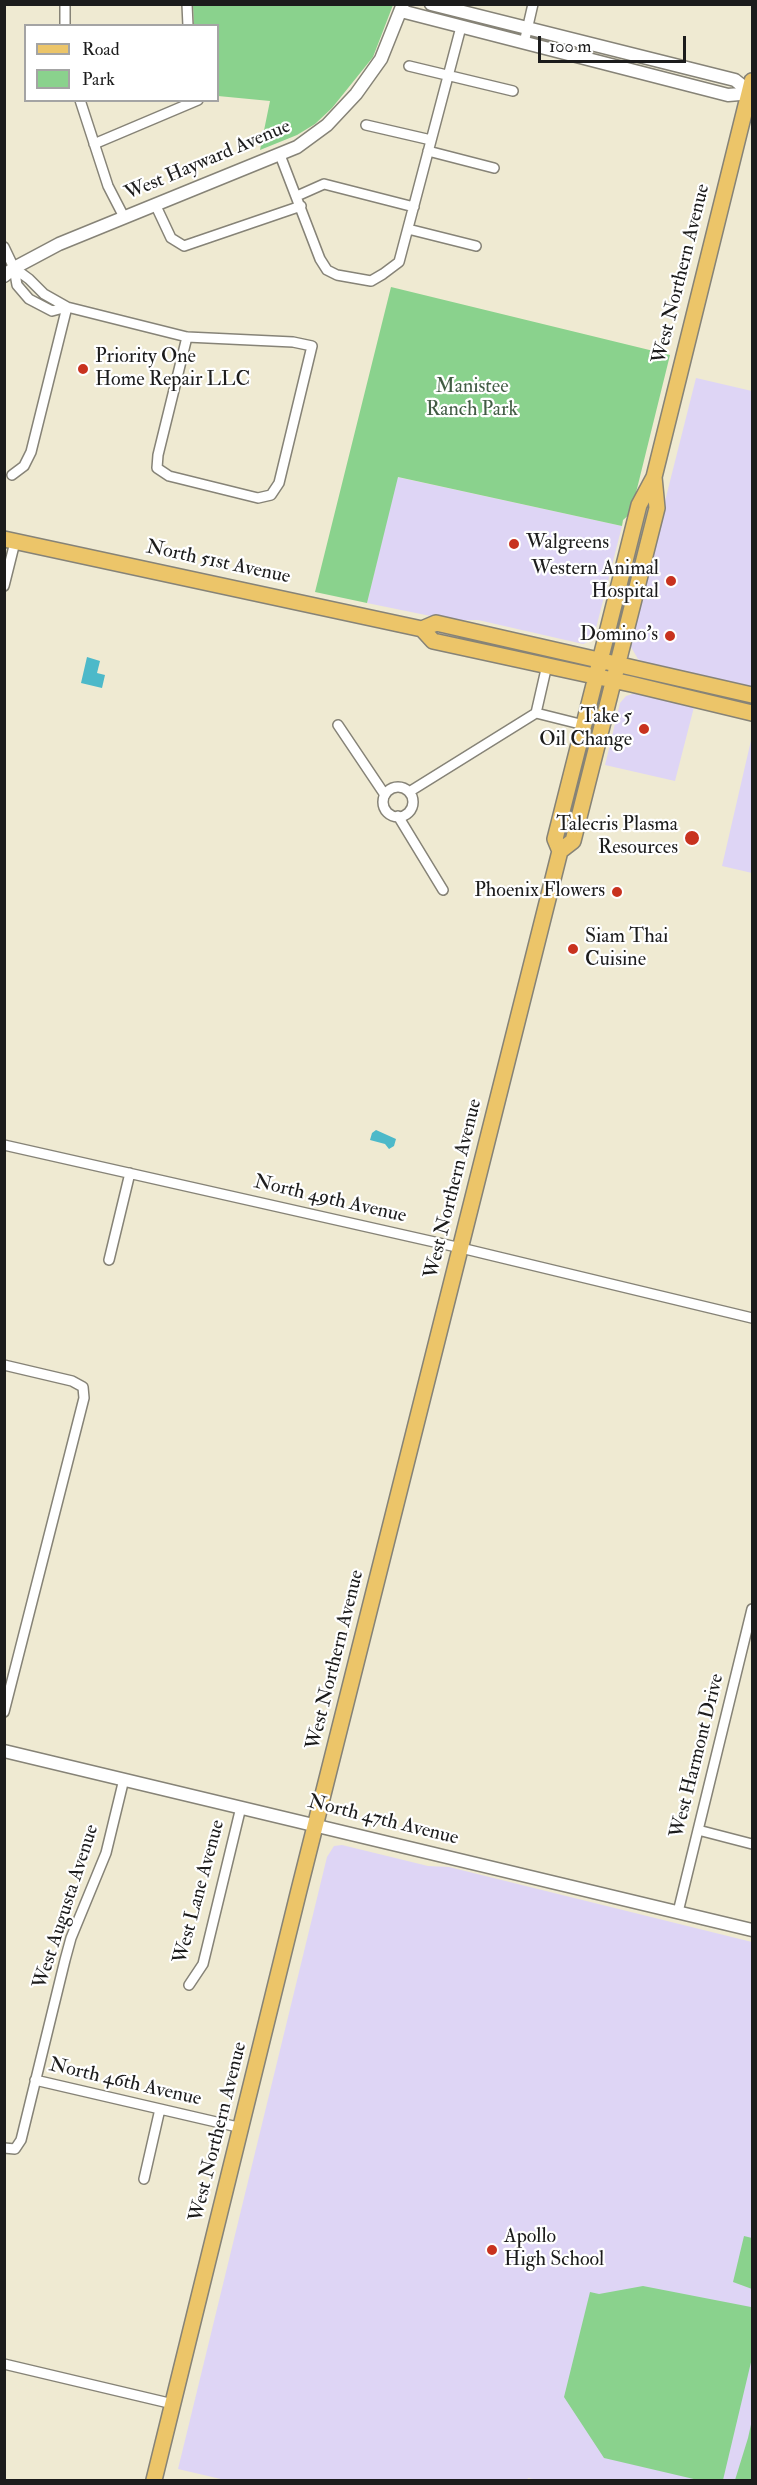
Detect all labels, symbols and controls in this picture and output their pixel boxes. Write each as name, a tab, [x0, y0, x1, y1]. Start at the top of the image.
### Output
legend	[24, 24, 219, 102]
scale bar	[541, 24, 690, 62]
text: 100 m	[549, 35, 592, 58]
text: Road	[82, 38, 120, 61]
text: Park	[82, 68, 115, 91]
street label: West Hayward Avenue	[122, 115, 294, 207]
street label: West Northern Avenue	[648, 182, 716, 366]
place label: Priority One Home Repair LLC	[95, 346, 250, 393]
marker: Priority One Home Repair LLC	[76, 362, 90, 376]
park label: Manistee Ranch Park	[426, 376, 518, 423]
place label: Walgreens	[526, 532, 609, 556]
street label: North 51st Avenue	[144, 536, 292, 590]
marker: Walgreens	[507, 537, 521, 551]
place label: Western Animal Hospital	[531, 558, 659, 605]
marker: Western Animal Hospital	[664, 574, 678, 588]
place label: Domino's	[580, 624, 658, 648]
marker: Domino's	[663, 629, 677, 643]
place label: Take 5 Oil Change	[539, 706, 632, 753]
marker: Take 5 Oil Change	[637, 722, 651, 736]
place label: Talecris Plasma Resources	[556, 814, 678, 861]
marker: Talecris Plasma Resources	[683, 829, 701, 847]
place label: Phoenix Flowers	[474, 880, 605, 904]
marker: Phoenix Flowers	[610, 885, 624, 899]
place label: Siam Thai Cuisine	[585, 926, 668, 973]
marker: Siam Thai Cuisine	[566, 942, 580, 956]
street label: West Northern Avenue	[420, 1097, 488, 1281]
street label: North 49th Avenue	[251, 1171, 409, 1229]
street label: West Northern Avenue	[302, 1568, 370, 1752]
street label: West Harmont Drive	[666, 1671, 730, 1841]
street label: North 47th Avenue	[305, 1791, 461, 1851]
street label: West Lane Avenue	[169, 1817, 231, 1967]
street label: West Augusta Avenue	[29, 1822, 105, 1992]
street label: West Northern Avenue	[185, 2040, 253, 2224]
street label: North 46th Avenue	[46, 2054, 204, 2112]
place label: Apollo High School	[504, 2226, 604, 2273]
marker: Apollo High School	[485, 2243, 499, 2257]

